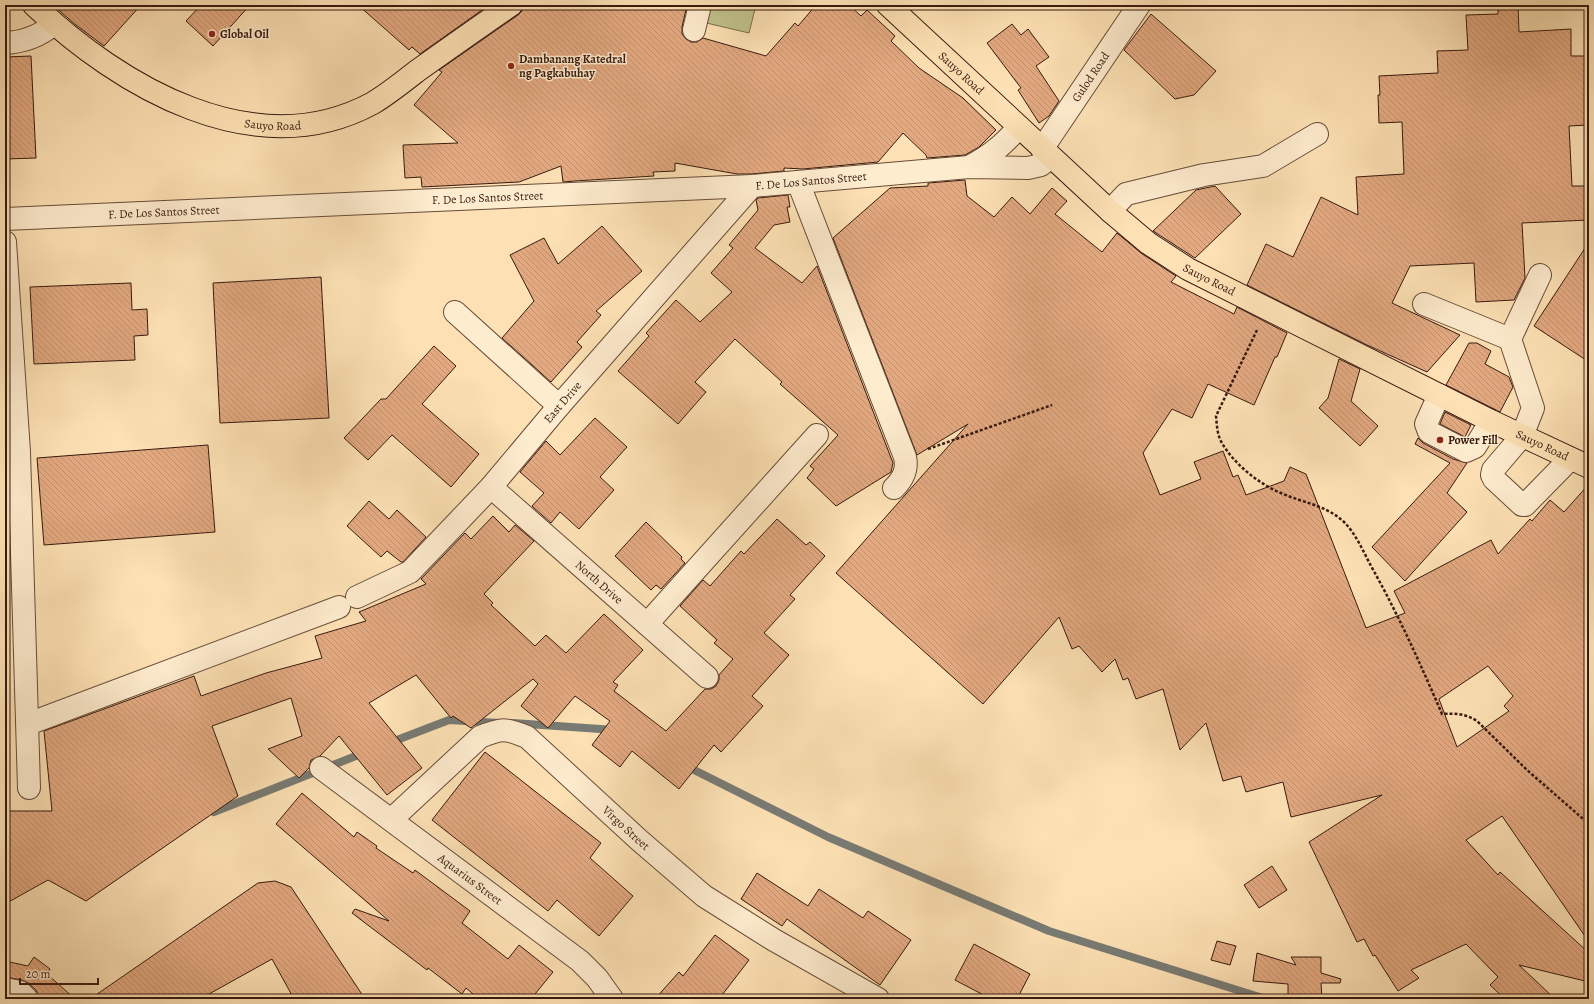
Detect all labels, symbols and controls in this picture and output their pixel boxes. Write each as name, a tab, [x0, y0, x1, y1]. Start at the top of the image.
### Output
place label: Global Oil	[220, 26, 270, 42]
marker: Global Oil	[207, 29, 217, 39]
street label: Sauyo Road	[935, 48, 988, 99]
street label: Gulod Road	[1068, 48, 1113, 105]
place label: Dambanang Katedral ng Pagkabuhay	[519, 51, 627, 81]
marker: Dambanang Katedral ng Pagkabuhay	[506, 61, 516, 71]
street label: Sauyo Road	[243, 115, 302, 134]
street label: F. De Los Santos Street	[755, 168, 867, 194]
street label: F. De Los Santos Street	[432, 187, 544, 208]
street label: F. De Los Santos Street	[108, 202, 220, 222]
street label: Sauyo Road	[1180, 260, 1239, 300]
street label: East Drive	[540, 378, 585, 427]
street label: Sauyo Road	[1513, 426, 1572, 465]
place label: Power Fill	[1448, 432, 1499, 448]
marker: Power Fill	[1435, 435, 1445, 445]
street label: North Drive	[572, 557, 626, 608]
street label: Virgo Street	[598, 802, 653, 854]
street label: Aquarius Street	[434, 849, 506, 908]
scale bar	[20, 960, 98, 986]
text: 20 m	[26, 966, 50, 982]

